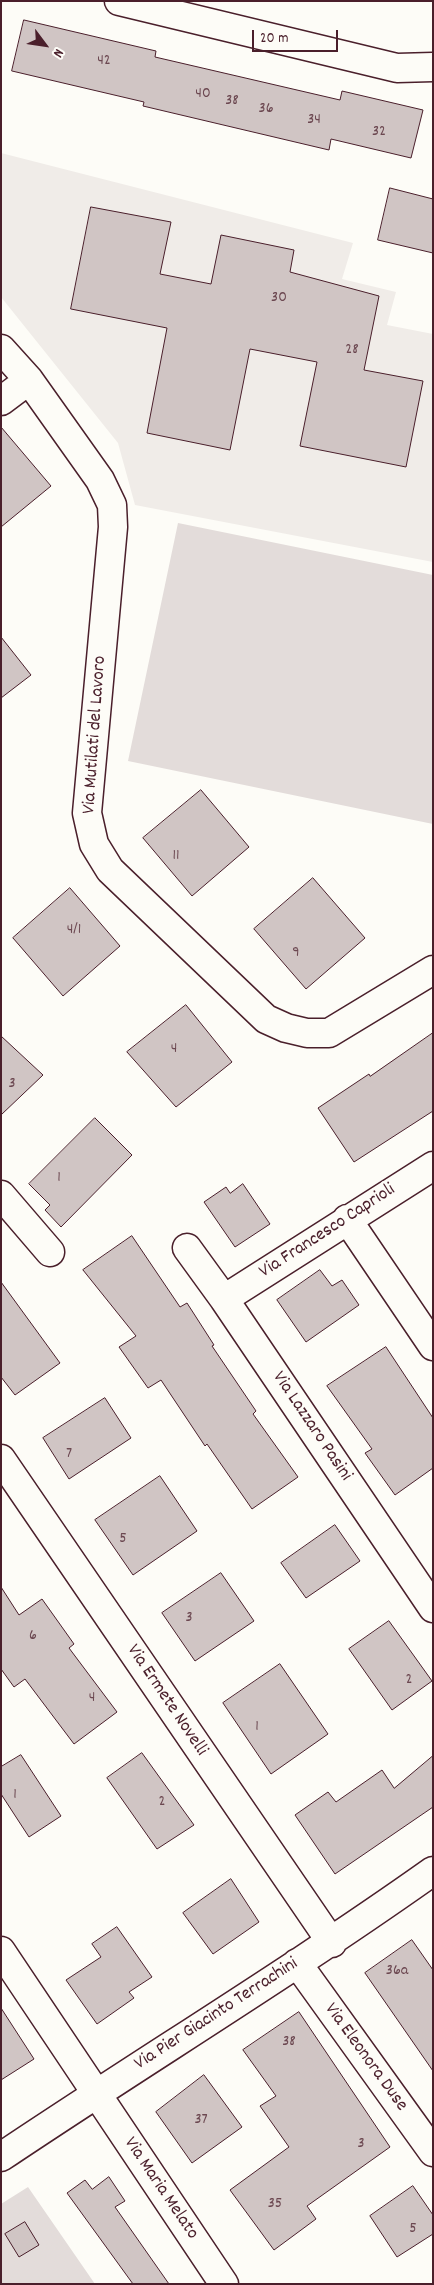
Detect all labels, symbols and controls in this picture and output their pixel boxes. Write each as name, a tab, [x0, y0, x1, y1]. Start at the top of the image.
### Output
north arrow	[20, 20, 70, 70]
scale bar	[254, 20, 340, 52]
text: 20 m	[260, 28, 288, 50]
text: N	[48, 45, 68, 61]
house number: 42	[97, 52, 111, 72]
house number: 40	[195, 85, 211, 105]
house number: 38	[225, 92, 239, 112]
house number: 36	[259, 100, 273, 120]
house number: 34	[307, 111, 321, 131]
house number: 32	[372, 123, 386, 143]
house number: 30	[271, 289, 287, 309]
house number: 28	[345, 341, 359, 361]
street label: Via Mutilati del Lavoro	[79, 655, 113, 815]
house number: 11	[172, 847, 180, 867]
house number: 4/1	[67, 921, 81, 941]
house number: 9	[292, 944, 300, 964]
house number: 4	[171, 1040, 177, 1060]
house number: 3	[8, 1075, 16, 1095]
house number: 1	[57, 1169, 61, 1189]
street label: Via Francesco Caprioli	[256, 1180, 400, 1284]
street label: Via Lazzaro Pasini	[266, 1368, 356, 1486]
house number: 7	[66, 1445, 72, 1465]
house number: 5	[119, 1530, 127, 1550]
house number: 3	[185, 1609, 193, 1629]
house number: 6	[29, 1627, 37, 1647]
street label: Via Ermete Novelli	[120, 1641, 212, 1761]
house number: 2	[406, 1671, 412, 1691]
house number: 4	[89, 1689, 95, 1709]
house number: 1	[255, 1718, 259, 1738]
house number: 1	[13, 1786, 17, 1806]
house number: 2	[159, 1793, 165, 1813]
street label: Via Pier Giacinto Terrachini	[131, 1954, 303, 2076]
house number: 36a	[386, 1962, 408, 1982]
street label: Via Eleonora Duse	[318, 2000, 412, 2116]
house number: 38	[282, 2033, 296, 2053]
house number: 37	[194, 2111, 208, 2131]
street label: Via Maria Melato	[118, 2134, 202, 2244]
house number: 3	[357, 2135, 365, 2155]
house number: 35	[268, 2195, 282, 2215]
house number: 5	[409, 2220, 417, 2240]

